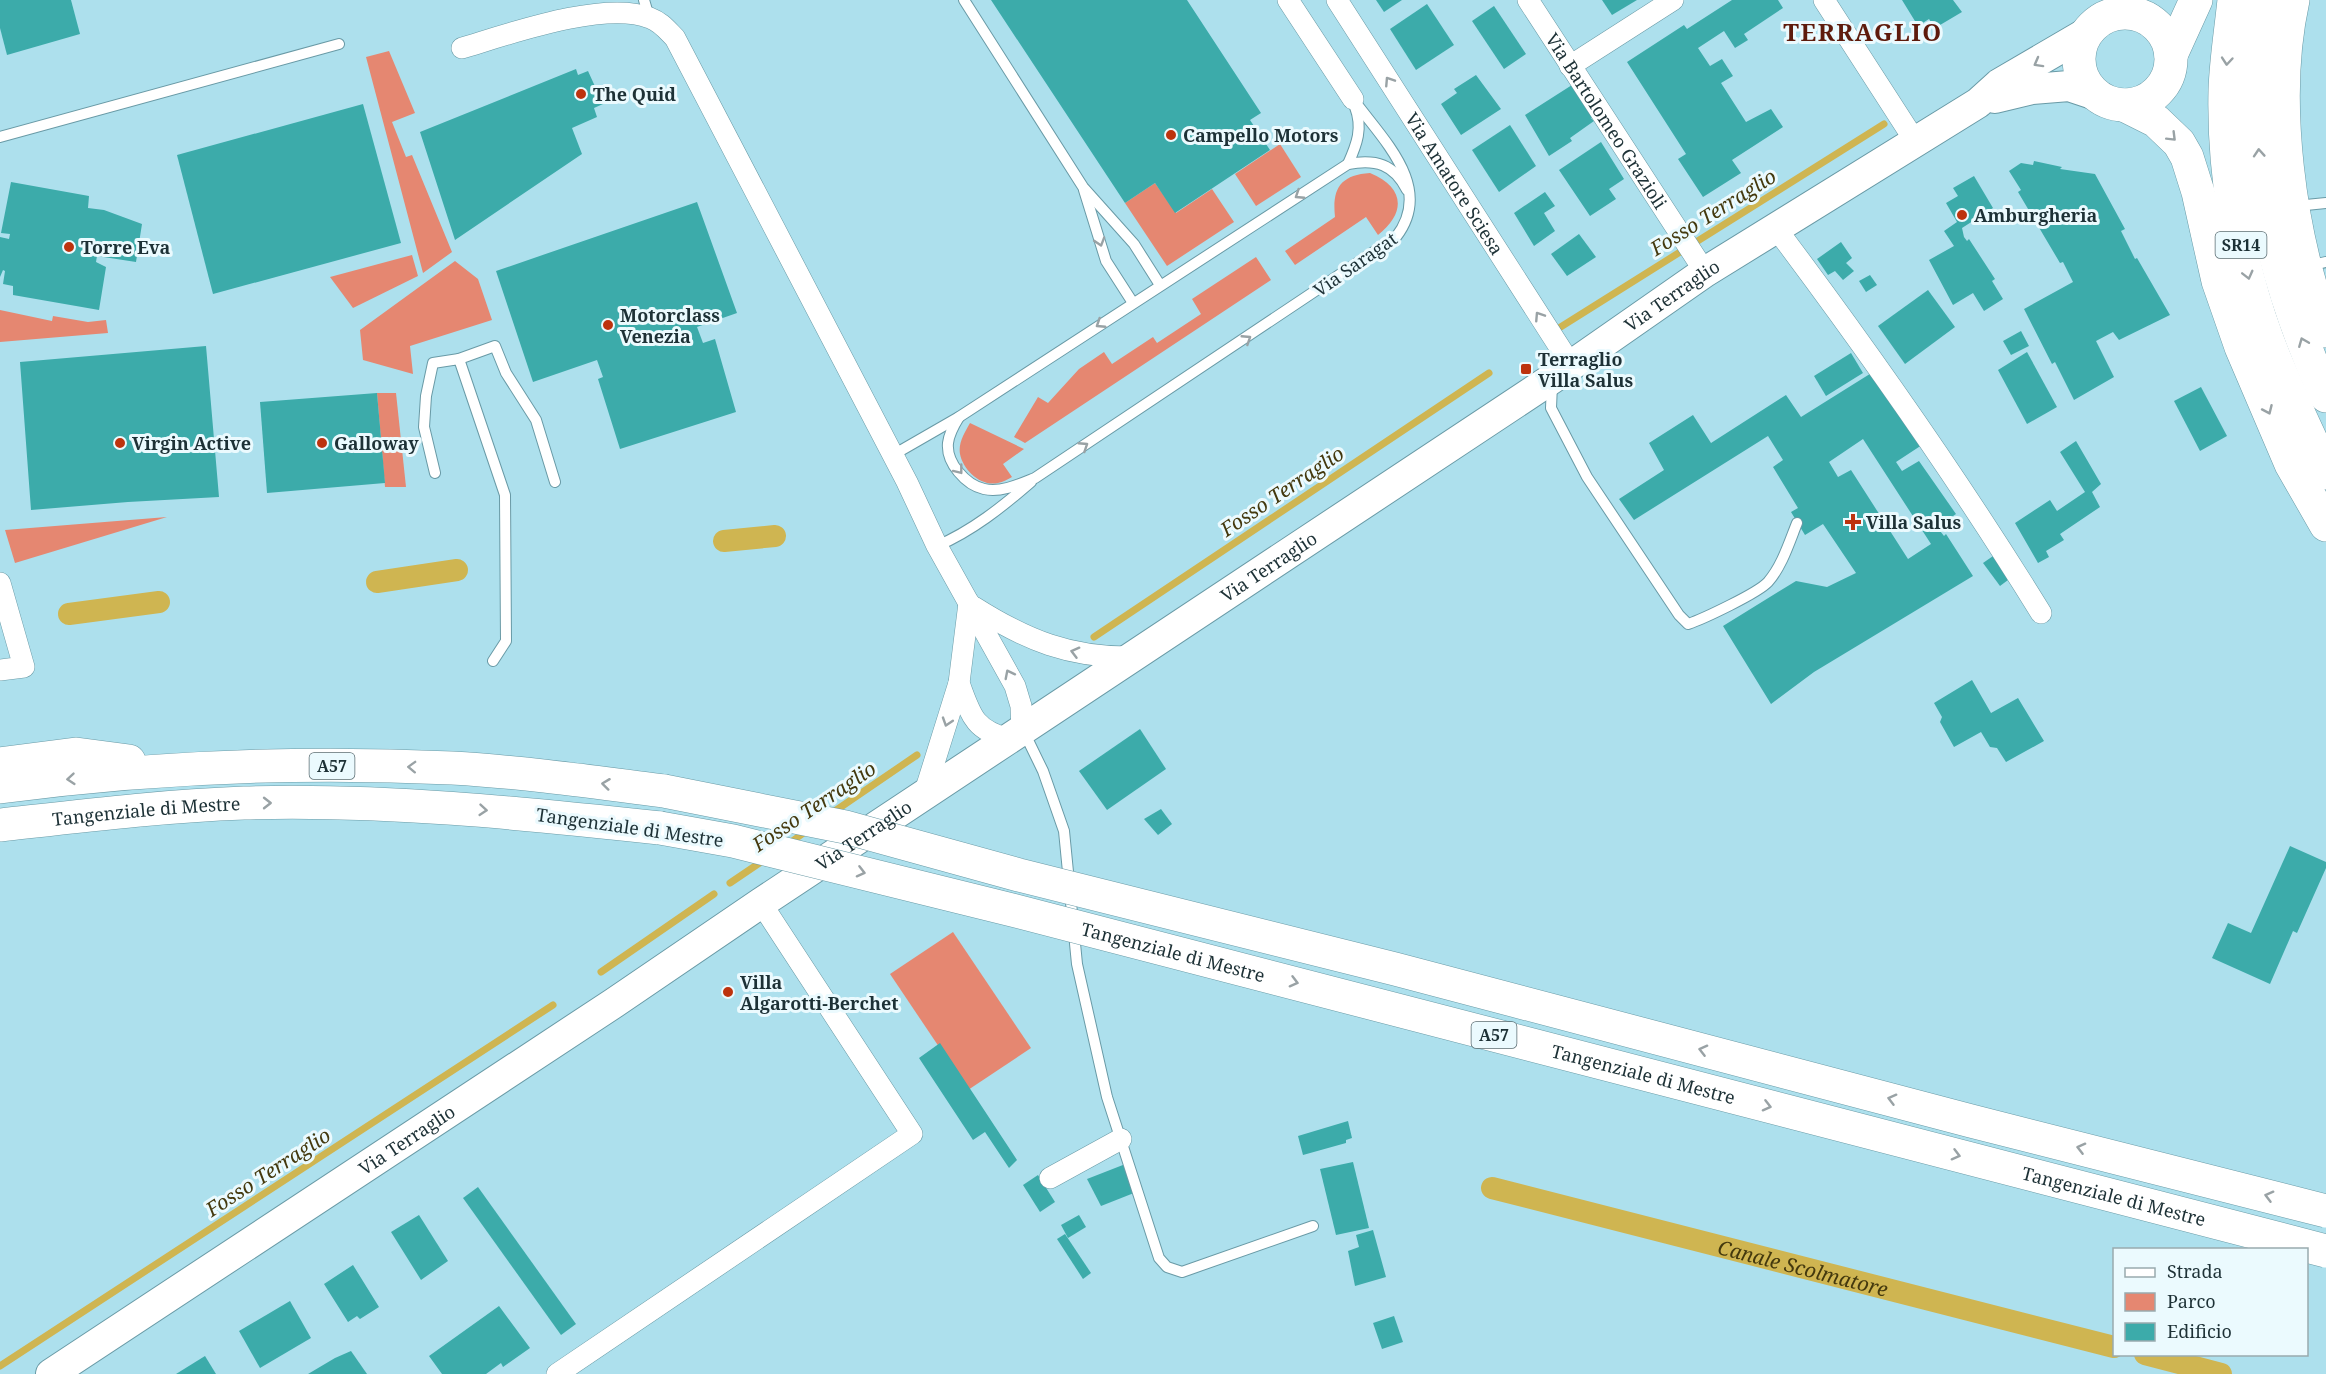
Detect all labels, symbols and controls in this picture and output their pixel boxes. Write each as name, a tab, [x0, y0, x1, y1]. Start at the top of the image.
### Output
district label: TERRAGLIO	[1783, 15, 1943, 48]
street label: Via Bartolomeo Grazioli	[1540, 28, 1673, 214]
one-way arrow	[2034, 55, 2044, 67]
one-way arrow	[2221, 56, 2234, 65]
one-way arrow	[1385, 77, 1396, 88]
place label: The Quid	[593, 82, 676, 106]
marker: The Quid	[574, 87, 588, 101]
street label: Via Amatore Sciesa	[1400, 108, 1509, 259]
place label: Campello Motors	[1183, 123, 1339, 147]
marker: Campello Motors	[1164, 128, 1178, 142]
one-way arrow	[2165, 129, 2176, 140]
one-way arrow	[2252, 149, 2265, 158]
water label: Fosso Terraglio	[1644, 162, 1781, 262]
one-way arrow	[1294, 188, 1305, 199]
place label: Amburgheria	[1974, 203, 2098, 227]
marker: Amburgheria	[1955, 208, 1969, 222]
street label: Via Saragat	[1308, 226, 1402, 302]
road number: SR14	[2216, 232, 2266, 258]
place label: Torre Eva	[81, 235, 171, 259]
one-way arrow	[1093, 236, 1105, 247]
marker: Torre Eva	[62, 240, 76, 254]
street label: Via Terraglio	[1619, 254, 1724, 337]
one-way arrow	[2241, 269, 2254, 279]
place label: Motorclass Venezia	[620, 303, 720, 348]
one-way arrow	[1535, 312, 1546, 323]
one-way arrow	[1096, 317, 1106, 329]
marker: Motorclass Venezia	[601, 318, 615, 332]
one-way arrow	[1240, 335, 1251, 346]
one-way arrow	[2298, 338, 2310, 349]
place label: Terraglio Villa Salus	[1538, 347, 1634, 392]
marker: Terraglio Villa Salus	[1519, 362, 1533, 376]
one-way arrow	[2260, 404, 2272, 415]
place label: Virgin Active	[132, 431, 251, 455]
place label: Galloway	[334, 431, 419, 455]
marker: Virgin Active	[113, 436, 127, 450]
marker: Galloway	[315, 436, 329, 450]
water label: Fosso Terraglio	[1214, 440, 1349, 543]
one-way arrow	[1077, 442, 1088, 453]
one-way arrow	[952, 463, 963, 474]
place label: Villa Salus	[1866, 510, 1962, 534]
marker: Villa Salus	[1844, 513, 1862, 531]
street label: Via Terraglio	[1216, 526, 1321, 607]
one-way arrow	[1070, 647, 1081, 659]
one-way arrow	[1005, 669, 1016, 680]
one-way arrow	[942, 716, 954, 727]
road number: A57	[310, 753, 354, 779]
water label: Fosso Terraglio	[746, 755, 881, 858]
one-way arrow	[408, 761, 417, 774]
one-way arrow	[66, 773, 75, 786]
one-way arrow	[602, 778, 611, 791]
street label: Tangenziale di Mestre	[51, 791, 241, 831]
street label: Via Terraglio	[811, 794, 916, 876]
one-way arrow	[263, 797, 272, 810]
street label: Tangenziale di Mestre	[535, 802, 725, 852]
one-way arrow	[479, 803, 488, 816]
one-way arrow	[856, 864, 866, 877]
street label: Tangenziale di Mestre	[1079, 916, 1268, 987]
place label: Villa Algarotti-Berchet	[740, 970, 899, 1015]
one-way arrow	[1288, 975, 1299, 987]
marker: Villa Algarotti-Berchet	[721, 985, 735, 999]
road number: A57	[1472, 1022, 1516, 1048]
street label: Tangenziale di Mestre	[1549, 1039, 1738, 1109]
one-way arrow	[1698, 1045, 1709, 1057]
one-way arrow	[1887, 1094, 1898, 1106]
one-way arrow	[1762, 1098, 1772, 1111]
street label: Via Terraglio	[354, 1099, 460, 1180]
water label: Fosso Terraglio	[199, 1121, 336, 1223]
one-way arrow	[2076, 1142, 2086, 1155]
one-way arrow	[1950, 1148, 1960, 1160]
street label: Tangenziale di Mestre	[2020, 1161, 2208, 1231]
one-way arrow	[2265, 1191, 2275, 1204]
water label: Canale Scolmatore	[1715, 1233, 1891, 1302]
legend	[2113, 1248, 2308, 1356]
text: Strada	[2167, 1259, 2223, 1283]
text: Parco	[2167, 1289, 2216, 1313]
text: Edificio	[2167, 1319, 2232, 1343]

